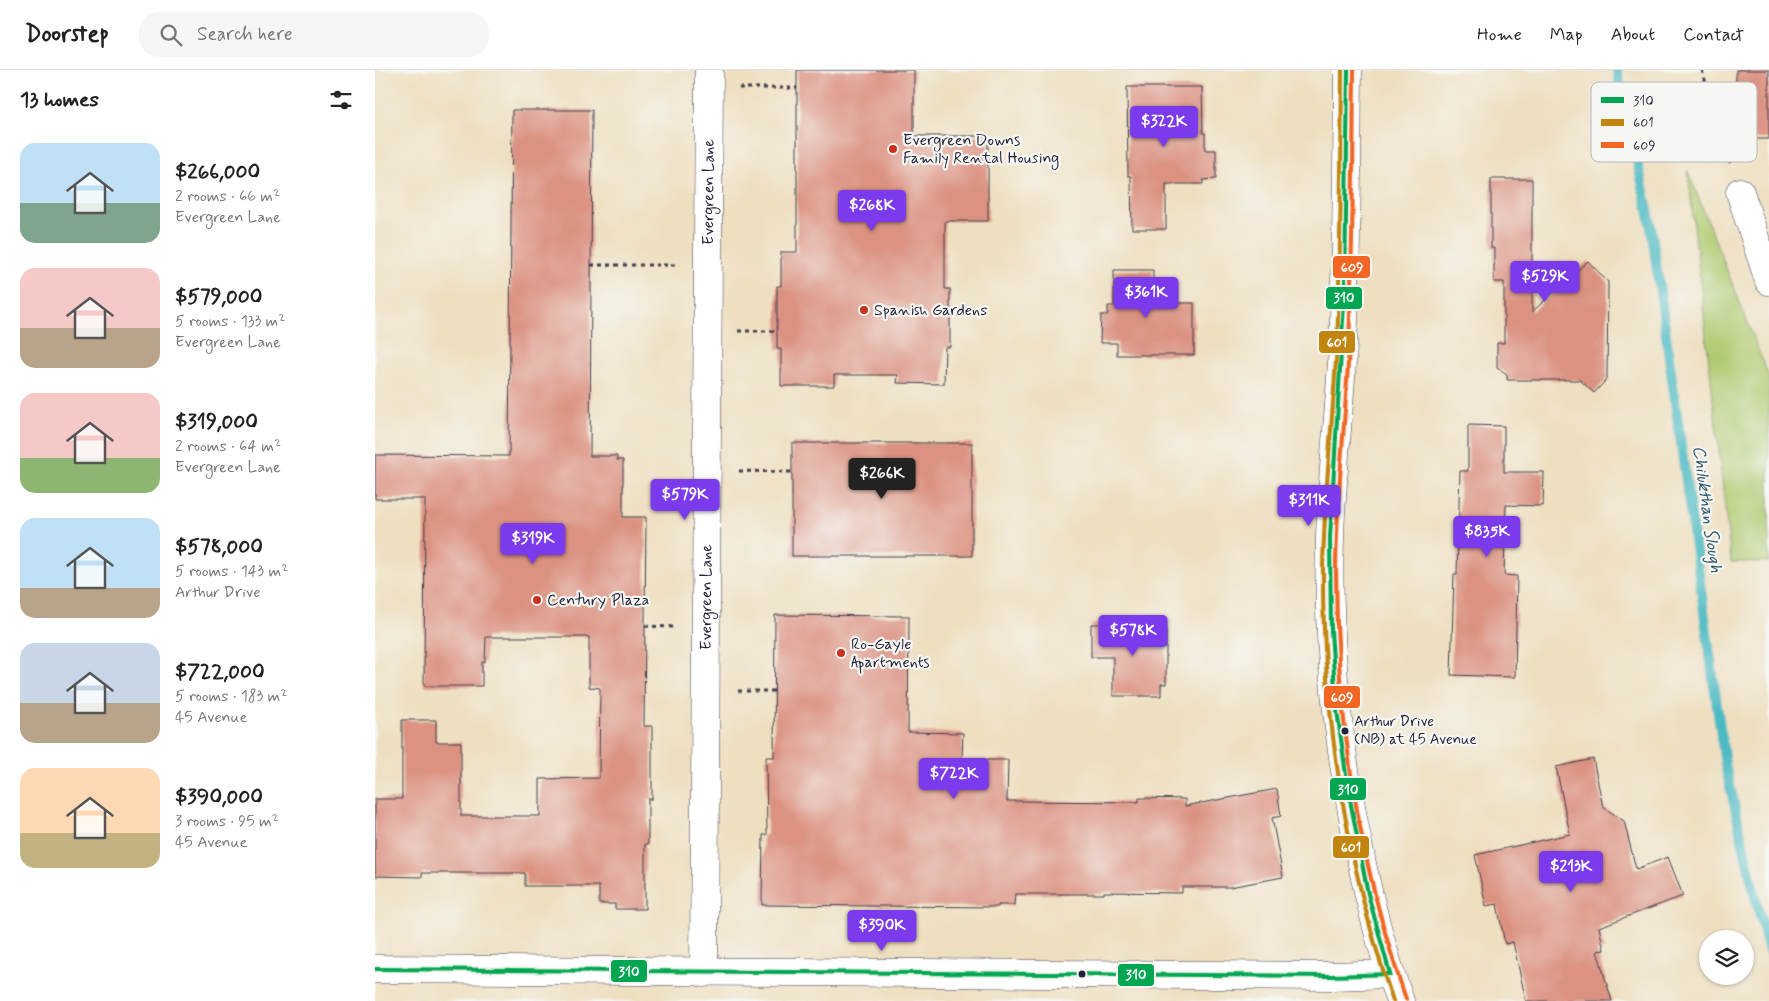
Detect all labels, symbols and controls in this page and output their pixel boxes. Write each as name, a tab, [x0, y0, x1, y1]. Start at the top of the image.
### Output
search box	[139, 12, 489, 57]
text: Doorstep	[25, 19, 109, 50]
icon: search	[157, 21, 185, 49]
text: Search here	[197, 22, 293, 47]
text: Home	[1477, 23, 1522, 47]
text: Map	[1550, 23, 1583, 47]
text: About	[1611, 23, 1655, 47]
text: Contact	[1683, 23, 1744, 47]
legend	[1591, 82, 1757, 162]
text: 13 homes	[20, 86, 99, 114]
icon: filters	[327, 86, 355, 114]
text: 310	[1633, 92, 1654, 110]
pin: $322K	[1129, 106, 1199, 148]
text: $322K	[1141, 111, 1187, 132]
text: 601	[1633, 114, 1654, 132]
place label: Evergreen Downs Family Rental Housing	[903, 130, 1059, 170]
text: 609	[1633, 137, 1656, 155]
street label: Evergreen Lane	[698, 139, 720, 245]
marker: Evergreen Downs Family Rental Housing	[887, 143, 899, 155]
text: $266,000	[175, 158, 260, 186]
icon: home	[60, 163, 120, 223]
text: 2 rooms · 66 m²	[175, 186, 280, 207]
pin: $268K	[837, 190, 907, 232]
text: $268K	[849, 195, 895, 216]
text: Evergreen Lane	[175, 207, 281, 228]
line badge: 609	[1332, 255, 1371, 279]
text: 609	[1341, 259, 1363, 277]
pin: $529K	[1510, 260, 1580, 303]
text: $529K	[1521, 266, 1569, 287]
pin: $361K	[1111, 276, 1181, 319]
text: $361K	[1124, 282, 1168, 303]
text: $579,000	[175, 283, 263, 311]
line badge: 310	[1325, 286, 1363, 310]
icon: home	[60, 288, 120, 348]
text: 310	[1334, 289, 1354, 307]
place label: Spanish Gardens	[874, 300, 987, 321]
marker: Spanish Gardens	[858, 304, 870, 316]
text: 5 rooms · 133 m²	[175, 311, 285, 332]
line badge: 601	[1318, 330, 1356, 354]
text: Evergreen Lane	[175, 332, 281, 353]
text: 601	[1327, 334, 1347, 352]
text: $319,000	[175, 408, 258, 436]
icon: home	[60, 413, 120, 473]
text: 2 rooms · 64 m²	[175, 436, 281, 457]
water label: Chilukthan Slough	[1686, 444, 1728, 574]
text: Evergreen Lane	[175, 457, 281, 478]
pin: $266K	[847, 458, 917, 500]
text: $266K	[860, 463, 904, 484]
pin: $579K	[650, 478, 720, 521]
text: $579K	[662, 484, 708, 505]
pin: $311K	[1274, 484, 1344, 527]
text: $311K	[1288, 490, 1330, 511]
pin: $835K	[1452, 516, 1522, 558]
text: $835K	[1464, 521, 1510, 542]
pin: $319K	[498, 522, 568, 565]
text: $319K	[511, 528, 555, 549]
text: $578,000	[175, 533, 263, 561]
icon: home	[60, 538, 120, 598]
street label: Evergreen Lane	[695, 544, 718, 650]
text: 5 rooms · 143 m²	[175, 561, 288, 582]
text: Arthur Drive	[175, 582, 260, 603]
place label: Century Plaza	[547, 590, 650, 611]
marker: Century Plaza	[531, 594, 543, 606]
pin: $578K	[1098, 614, 1168, 657]
text: $578K	[1110, 620, 1157, 641]
place label: Ro-Gayle Apartments	[851, 634, 930, 674]
marker: Ro-Gayle Apartments	[835, 647, 847, 659]
text: $722,000	[175, 658, 265, 686]
icon: home	[60, 663, 120, 723]
line badge: 609	[1323, 685, 1361, 709]
text: 5 rooms · 183 m²	[175, 686, 287, 707]
text: 609	[1331, 689, 1353, 707]
text: 45 Avenue	[175, 707, 247, 728]
place label: Arthur Drive (NB) at 45 Avenue	[1354, 712, 1477, 750]
marker: Arthur Drive (NB) at 45 Avenue	[1340, 726, 1350, 736]
pin: $722K	[919, 758, 989, 800]
text: $722K	[930, 763, 978, 784]
line badge: 310	[1329, 777, 1367, 801]
text: 310	[1338, 781, 1358, 799]
text: $390,000	[175, 783, 263, 811]
icon: home	[60, 788, 120, 848]
text: 3 rooms · 95 m²	[175, 811, 279, 832]
text: 45 Avenue	[175, 832, 247, 853]
line badge: 601	[1332, 835, 1370, 859]
text: 601	[1341, 839, 1361, 857]
pin: $213K	[1536, 850, 1606, 893]
text: $213K	[1550, 856, 1592, 877]
pin: $390K	[847, 910, 917, 952]
text: $390K	[858, 915, 906, 936]
map controls	[1699, 930, 1754, 985]
button: layers	[1699, 930, 1754, 985]
line badge: 310	[610, 959, 648, 983]
text: 310	[619, 963, 639, 981]
line badge: 310	[1117, 963, 1155, 987]
text: 310	[1126, 966, 1146, 984]
unlabelled marker	[1077, 969, 1087, 979]

